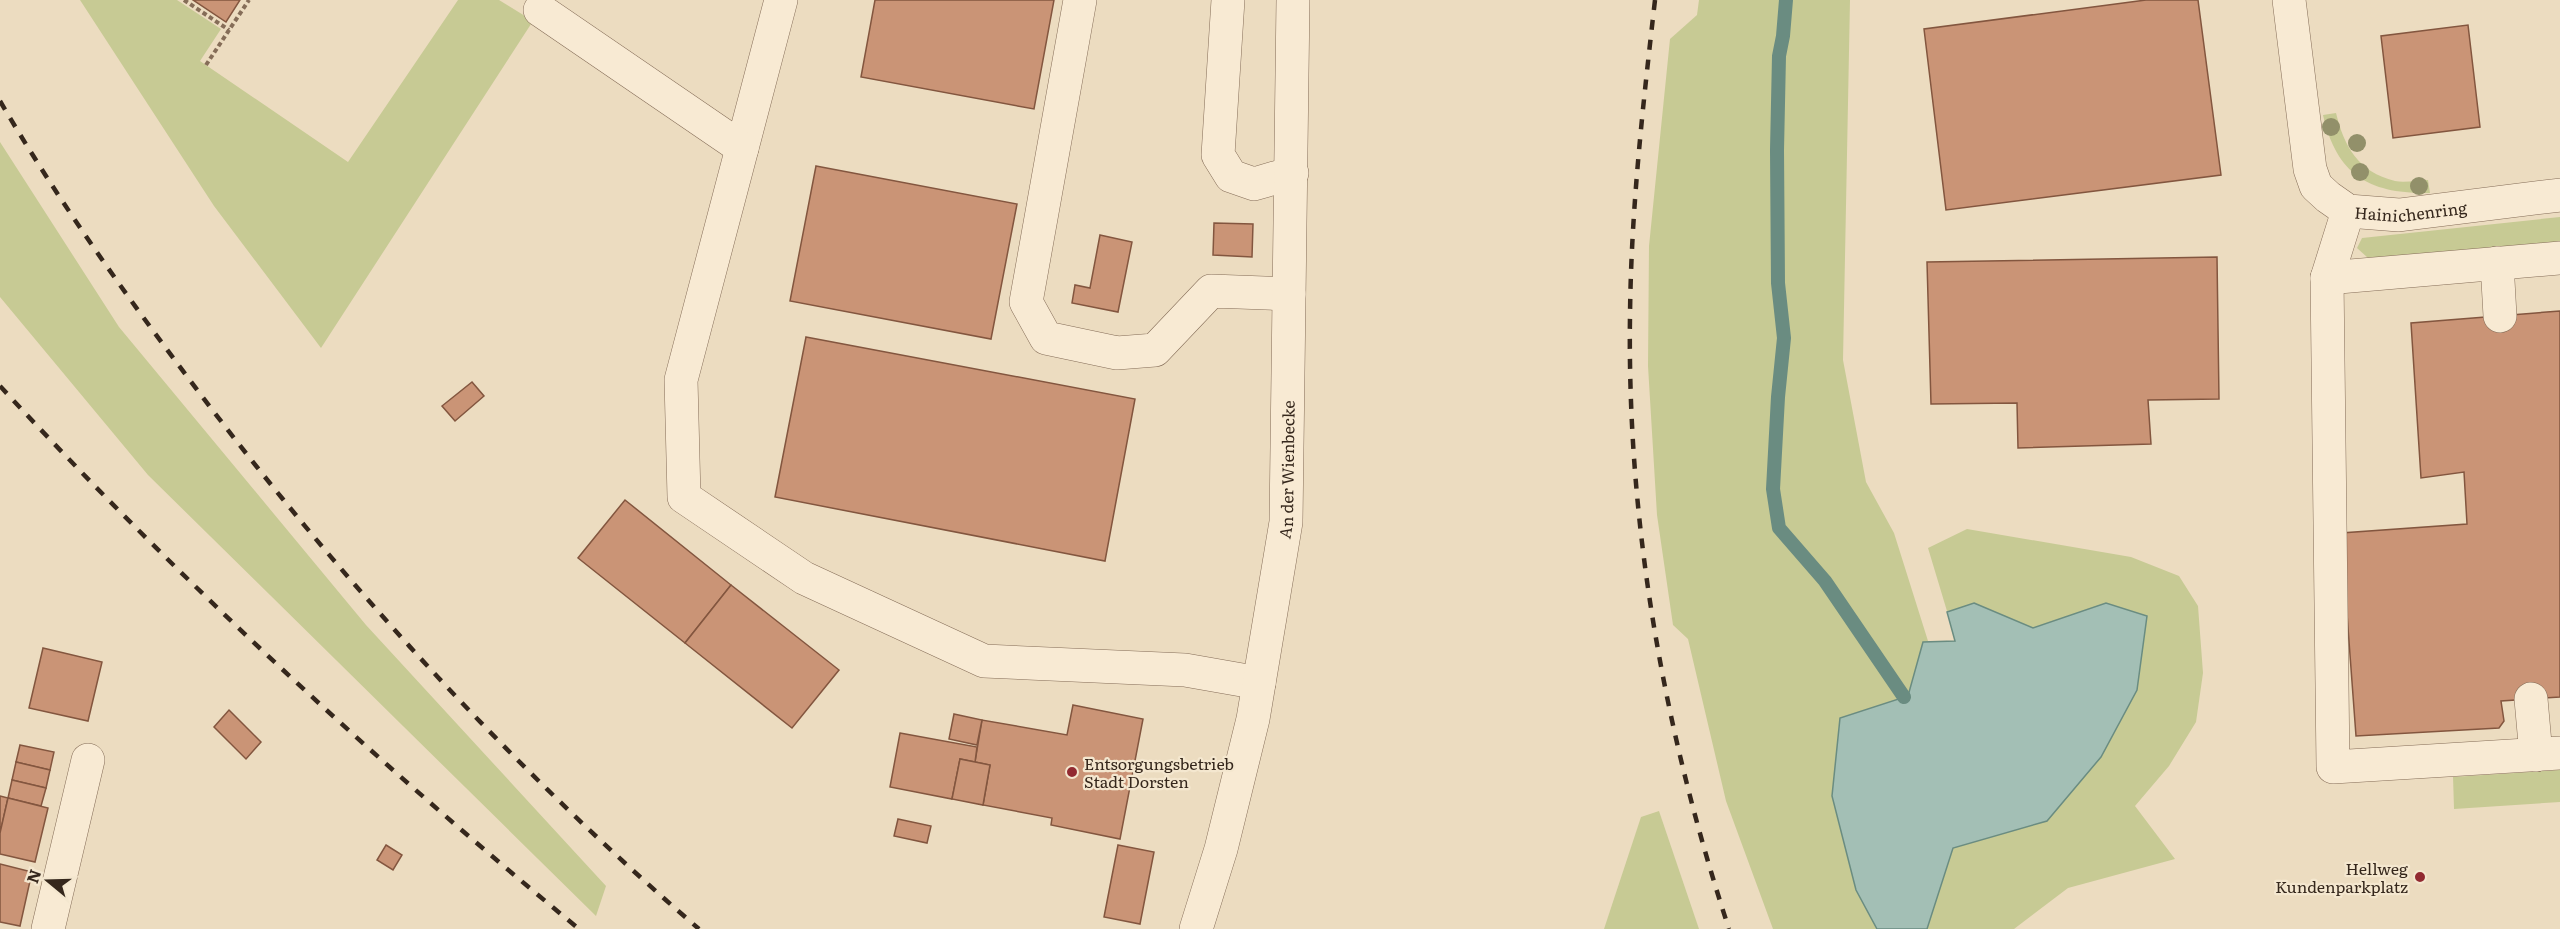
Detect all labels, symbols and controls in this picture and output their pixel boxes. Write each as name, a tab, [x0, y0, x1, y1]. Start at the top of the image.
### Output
street label: Hainichenring	[2354, 195, 2468, 227]
street label: An der Wienbecke	[1271, 400, 1300, 540]
place label: Entsorgungsbetrieb Stadt Dorsten	[1084, 751, 1234, 793]
marker: Entsorgungsbetrieb Stadt Dorsten	[1065, 765, 1079, 779]
north arrow	[18, 851, 78, 911]
place label: Hellweg Kundenparkplatz	[2275, 856, 2408, 898]
text: N	[19, 866, 46, 886]
marker: Hellweg Kundenparkplatz	[2413, 870, 2427, 884]

